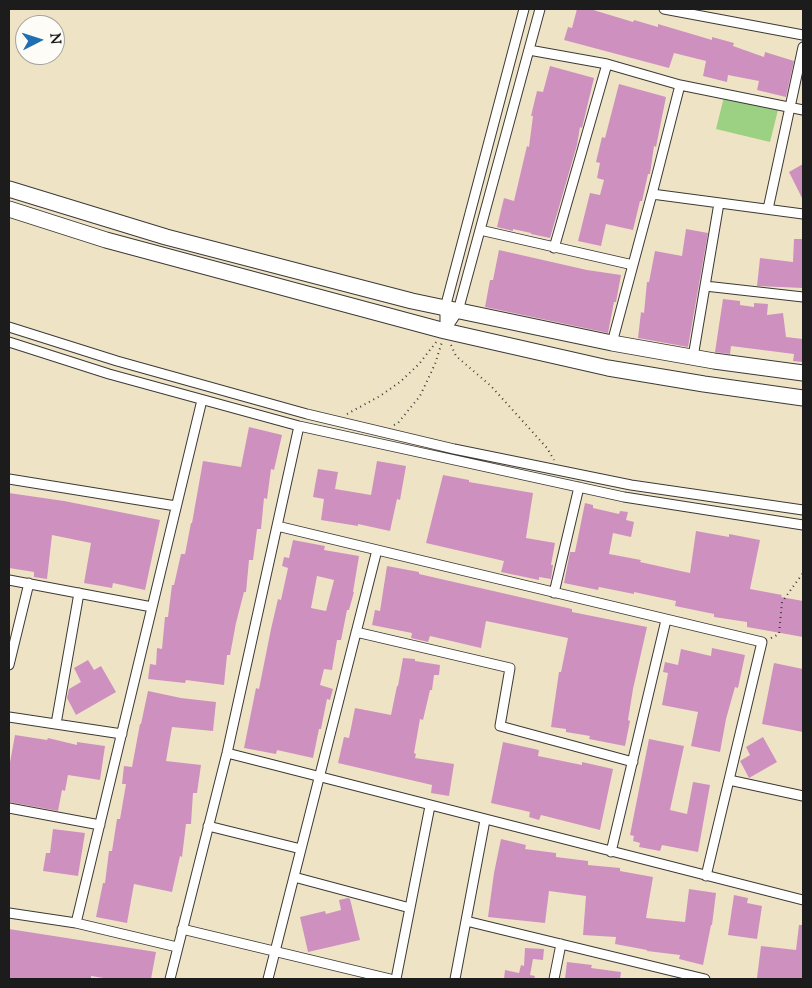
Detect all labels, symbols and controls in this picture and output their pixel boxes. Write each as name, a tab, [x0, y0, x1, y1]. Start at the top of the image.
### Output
north arrow	[15, 15, 65, 65]
text: N	[43, 32, 64, 45]

